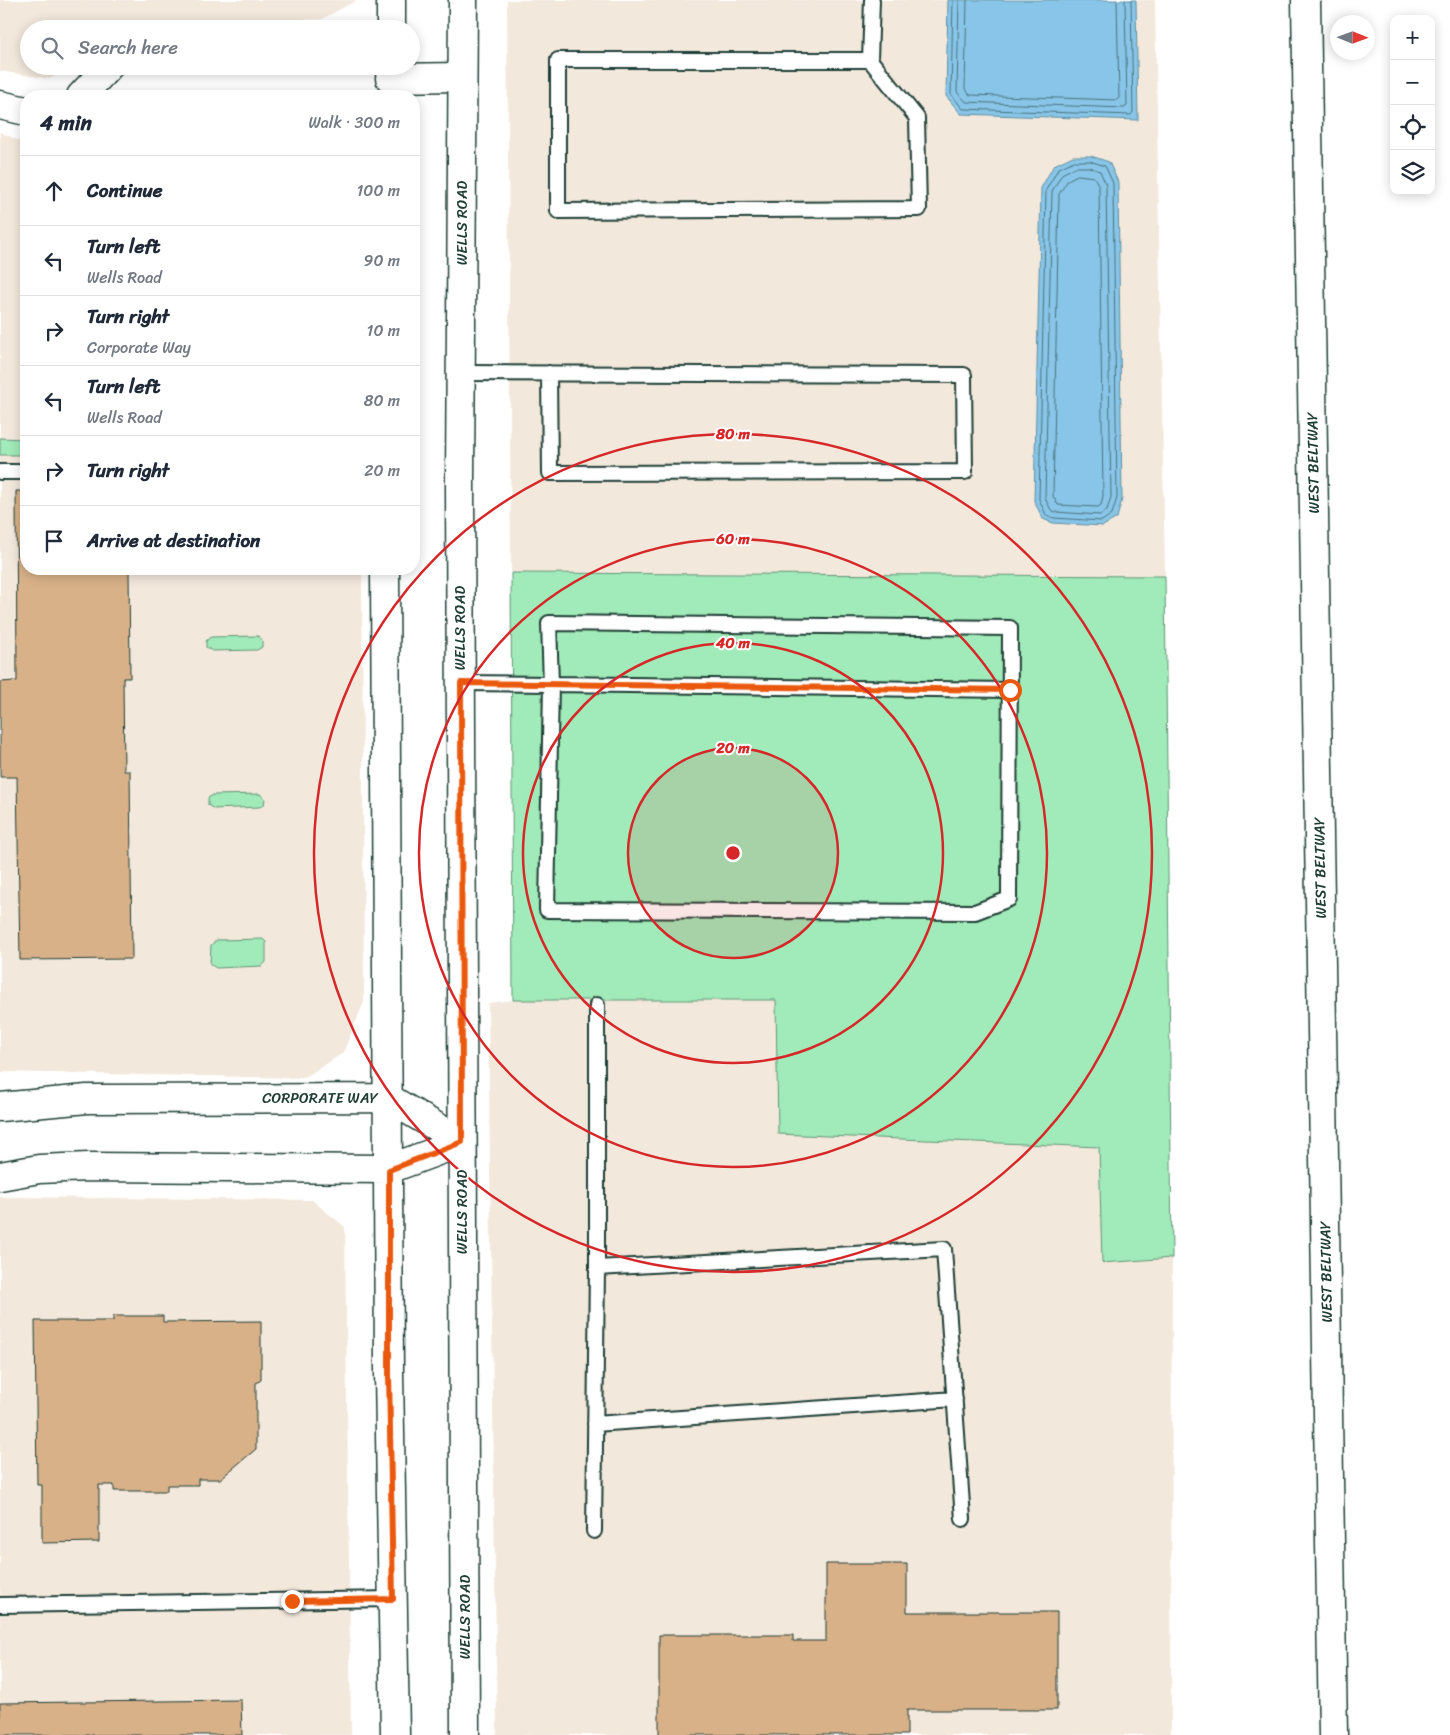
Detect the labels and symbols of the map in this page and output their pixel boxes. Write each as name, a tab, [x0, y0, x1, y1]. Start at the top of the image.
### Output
north arrow	[1330, 15, 1375, 60]
street label: WELLS ROAD	[449, 181, 475, 265]
street label: WEST BELTWAY	[1299, 411, 1327, 514]
text: 80 m	[715, 421, 750, 447]
text: 60 m	[715, 526, 750, 552]
street label: WELLS ROAD	[447, 586, 473, 670]
text: 40 m	[715, 630, 751, 656]
route start	[999, 679, 1022, 702]
text: 20 m	[715, 735, 750, 761]
street label: WEST BELTWAY	[1306, 816, 1334, 919]
centre of rings	[724, 844, 742, 862]
street label: CORPORATE WAY	[262, 1085, 379, 1111]
street label: WELLS ROAD	[449, 1170, 475, 1254]
street label: WEST BELTWAY	[1312, 1220, 1340, 1323]
street label: WELLS ROAD	[452, 1575, 478, 1659]
route end	[281, 1590, 304, 1613]

